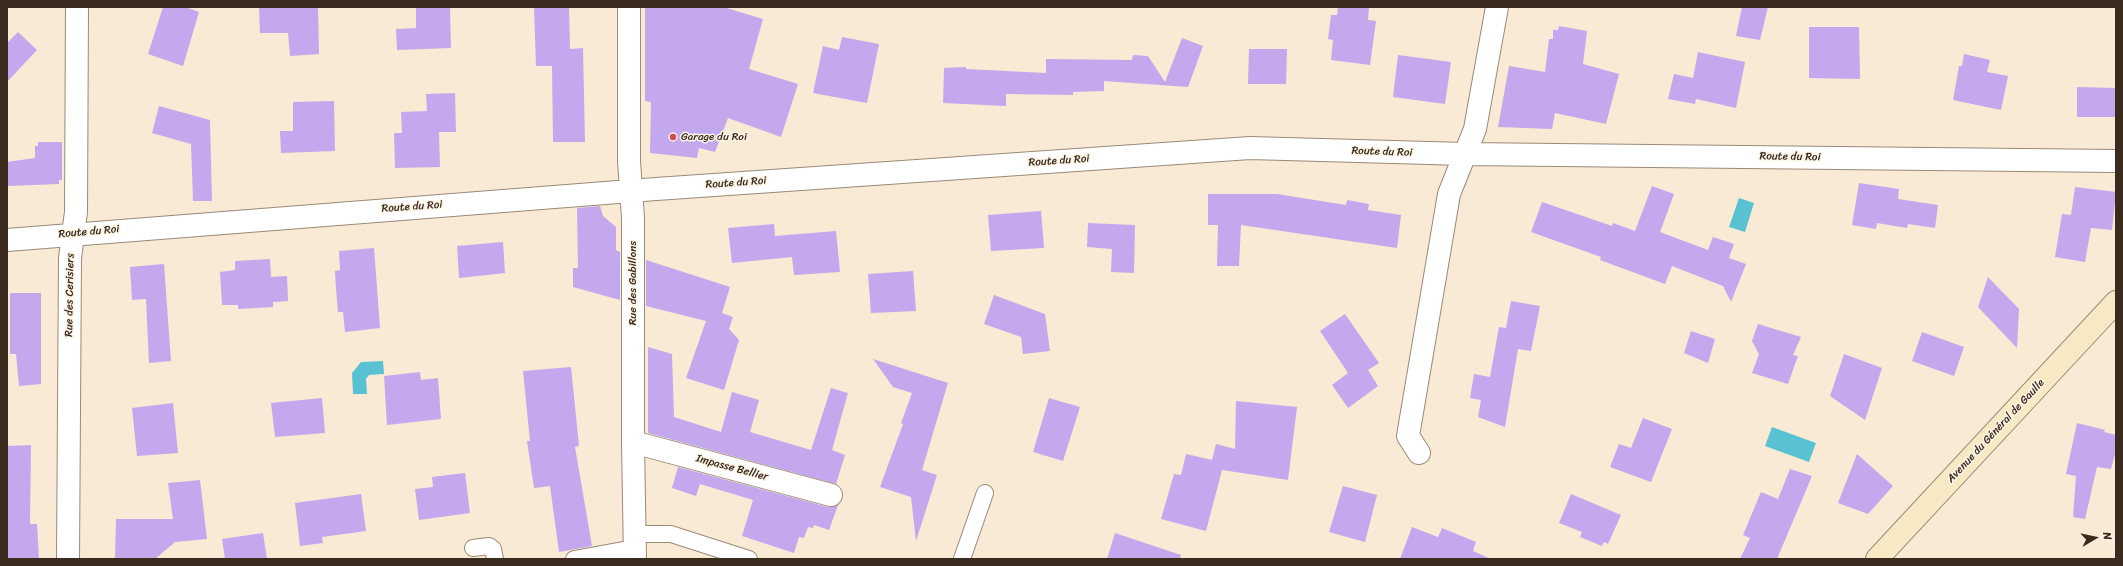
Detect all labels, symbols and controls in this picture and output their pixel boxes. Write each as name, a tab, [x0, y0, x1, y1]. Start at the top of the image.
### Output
place label: Garage du Roi	[681, 130, 747, 144]
marker: Garage du Roi	[668, 132, 678, 142]
street label: Route du Roi	[1351, 144, 1413, 160]
street label: Route du Roi	[1759, 150, 1821, 164]
street label: Route du Roi	[1028, 152, 1090, 170]
street label: Route du Roi	[705, 174, 767, 192]
street label: Route du Roi	[381, 198, 443, 216]
street label: Route du Roi	[58, 223, 120, 241]
street label: Rue des Gabillons	[626, 241, 640, 325]
street label: Rue des Cerisiers	[63, 253, 77, 337]
street label: Avenue du Général de Gaulle	[1945, 376, 2047, 486]
street label: Impasse Bellier	[695, 452, 769, 484]
north arrow	[2075, 518, 2115, 558]
text: N	[2097, 531, 2117, 541]

